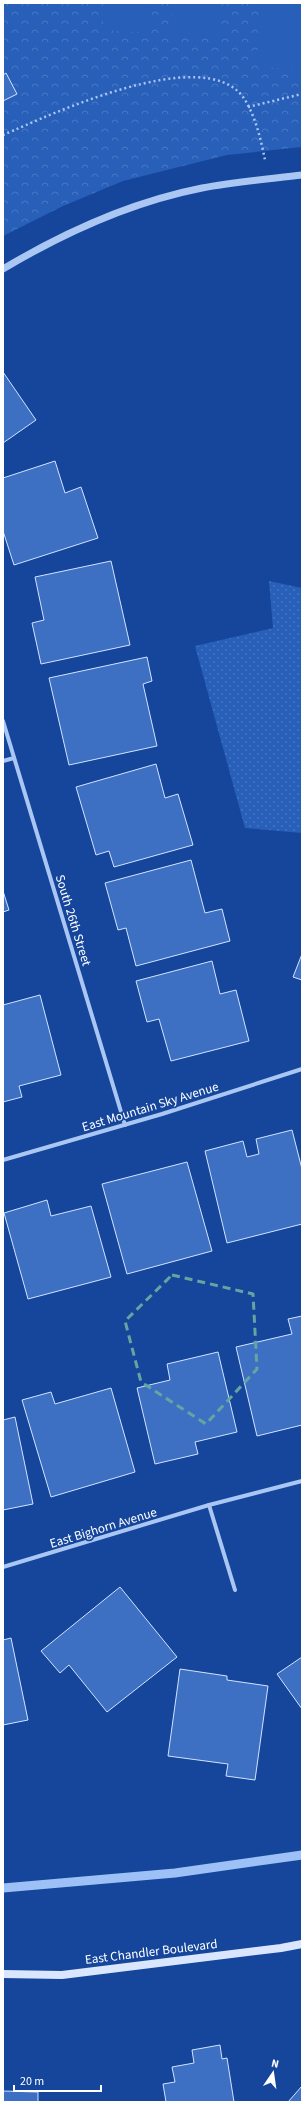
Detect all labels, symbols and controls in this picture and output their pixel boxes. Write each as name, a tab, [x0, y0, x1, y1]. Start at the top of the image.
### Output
street label: South 26th Street	[51, 872, 96, 969]
street label: East Mountain Sky Avenue	[80, 1078, 221, 1136]
street label: East Bighorn Avenue	[47, 1503, 159, 1553]
street label: East Chandler Boulevard	[84, 1935, 218, 1969]
north arrow	[253, 2053, 293, 2093]
text: N	[270, 2056, 280, 2072]
scale bar	[14, 2067, 101, 2093]
text: 20 m	[20, 2073, 44, 2090]

